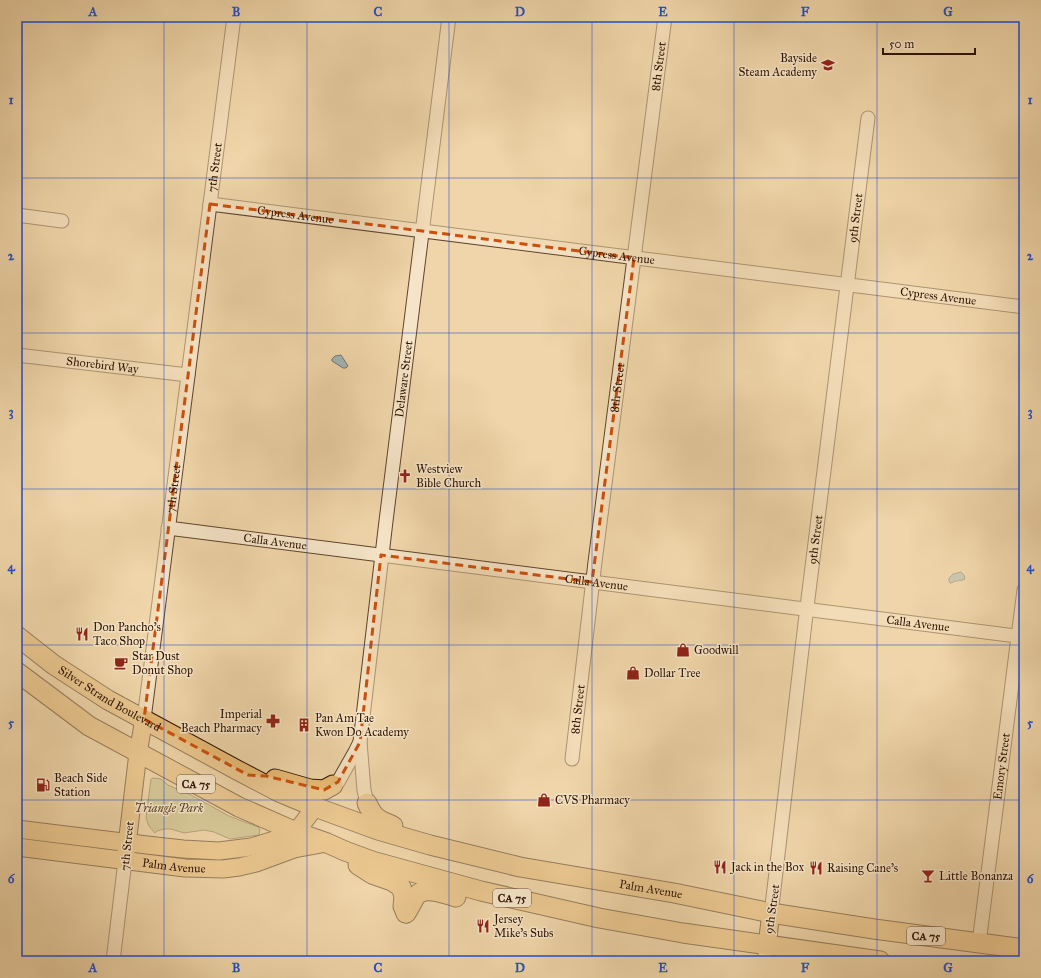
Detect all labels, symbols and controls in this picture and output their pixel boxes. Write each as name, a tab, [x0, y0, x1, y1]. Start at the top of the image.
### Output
text: A	[88, 4, 98, 20]
text: B	[232, 4, 241, 20]
text: C	[374, 4, 383, 20]
text: D	[515, 4, 525, 20]
text: E	[658, 4, 668, 20]
text: F	[801, 4, 810, 20]
text: G	[943, 4, 953, 20]
scale bar	[883, 30, 975, 56]
text: 50 m	[889, 37, 914, 51]
street label: 8th Street	[649, 40, 669, 92]
place label: Bayside Steam Academy	[738, 51, 817, 79]
school or university icon: Bayside Steam Academy	[820, 57, 836, 73]
text: 1	[8, 92, 14, 108]
text: 1	[1027, 92, 1033, 108]
street label: 7th Street	[205, 141, 225, 193]
street label: 9th Street	[845, 192, 866, 244]
street label: Cypress Avenue	[256, 203, 334, 227]
street label: Cypress Avenue	[578, 244, 656, 267]
text: 2	[8, 248, 15, 264]
text: 2	[1027, 248, 1034, 264]
street label: Cypress Avenue	[899, 284, 977, 308]
street label: Delaware Street	[392, 339, 416, 418]
street label: Shorebird Way	[66, 354, 140, 376]
street label: 8th Street	[607, 361, 628, 413]
text: 3	[8, 404, 14, 420]
text: 3	[1027, 404, 1033, 420]
place label: Westview Bible Church	[416, 462, 481, 490]
street label: 7th Street	[163, 463, 184, 514]
church icon: Westview Bible Church	[397, 468, 413, 484]
street label: 9th Street	[805, 513, 826, 565]
street label: Calla Avenue	[243, 531, 308, 553]
text: 4	[7, 559, 15, 575]
text: 4	[1026, 559, 1034, 575]
street label: Calla Avenue	[564, 572, 629, 594]
street label: Calla Avenue	[886, 613, 950, 634]
place label: Don Pancho's Taco Shop	[93, 620, 161, 648]
restaurant icon: Don Pancho's Taco Shop	[74, 626, 90, 642]
shop icon: Goodwill	[675, 642, 691, 658]
place label: Goodwill	[694, 643, 739, 657]
place label: Star Dust Donut Shop	[132, 649, 193, 677]
cafe icon: Star Dust Donut Shop	[113, 655, 129, 671]
street label: Silver Strand Boulevard	[56, 663, 163, 734]
shop icon: Dollar Tree	[625, 665, 641, 681]
place label: Dollar Tree	[644, 666, 701, 680]
street label: 8th Street	[568, 683, 588, 735]
place label: Imperial Beach Pharmacy	[181, 707, 263, 735]
place label: Pan Am Tae Kwon Do Academy	[315, 711, 409, 739]
pharmacy icon: Imperial Beach Pharmacy	[265, 713, 281, 729]
text: 5	[8, 715, 15, 731]
text: 5	[1027, 715, 1034, 731]
building icon: Pan Am Tae Kwon Do Academy	[296, 717, 312, 733]
street label: Emory Street	[990, 731, 1013, 801]
place label: Beach Side Station	[54, 771, 108, 799]
road number: CA 75	[177, 775, 215, 793]
fuel station icon: Beach Side Station	[35, 777, 51, 793]
shop icon: CVS Pharmacy	[536, 792, 552, 808]
place label: CVS Pharmacy	[555, 793, 630, 807]
park label: Triangle Park	[135, 801, 204, 815]
street label: 7th Street	[117, 820, 137, 871]
street label: Palm Avenue	[141, 856, 206, 876]
restaurant icon: Jack in the Box	[712, 859, 728, 875]
place label: Jack in the Box	[729, 860, 805, 875]
restaurant icon: Raising Cane's	[808, 860, 824, 876]
place label: Raising Cane's	[827, 861, 898, 876]
bar icon: Little Bonanza	[920, 868, 936, 884]
place label: Little Bonanza	[939, 869, 1014, 883]
text: 6	[8, 871, 16, 887]
text: 6	[1027, 871, 1035, 887]
street label: Palm Avenue	[618, 877, 684, 902]
street label: 9th Street	[762, 883, 782, 935]
road number: CA 75	[493, 889, 531, 907]
place label: Jersey Mike's Subs	[492, 912, 554, 940]
restaurant icon: Jersey Mike's Subs	[475, 918, 491, 934]
road number: CA 75	[907, 927, 945, 945]
text: A	[88, 960, 98, 976]
text: B	[232, 960, 241, 976]
text: C	[374, 960, 383, 976]
text: D	[515, 960, 525, 976]
text: E	[658, 960, 668, 976]
text: F	[801, 960, 810, 976]
text: G	[943, 960, 953, 976]

